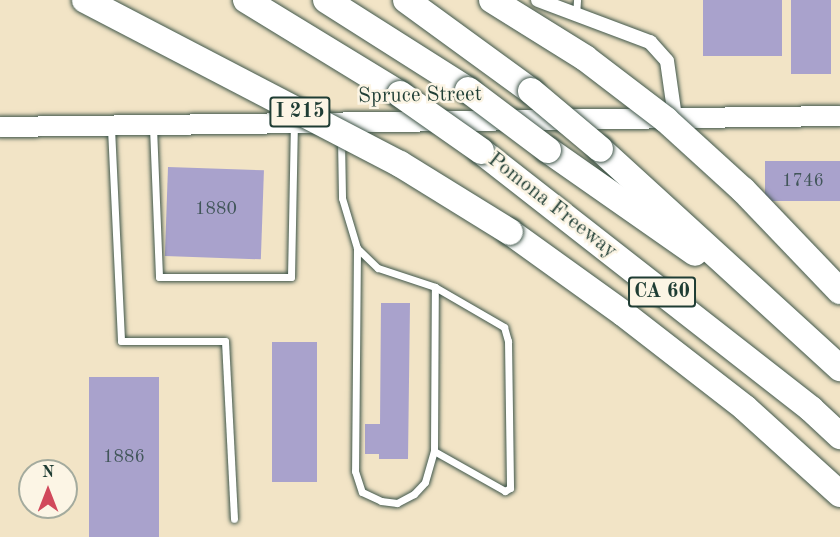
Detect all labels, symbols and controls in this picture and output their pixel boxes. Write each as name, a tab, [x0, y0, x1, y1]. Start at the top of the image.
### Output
street label: Spruce Street	[358, 82, 482, 110]
road number: I 215	[268, 95, 332, 129]
street label: Pomona Freeway	[482, 148, 622, 264]
house number: 1746	[782, 170, 824, 192]
house number: 1880	[195, 198, 237, 220]
road number: CA 60	[628, 275, 696, 309]
house number: 1886	[103, 446, 145, 468]
north arrow	[18, 459, 78, 519]
text: N	[42, 465, 54, 481]

